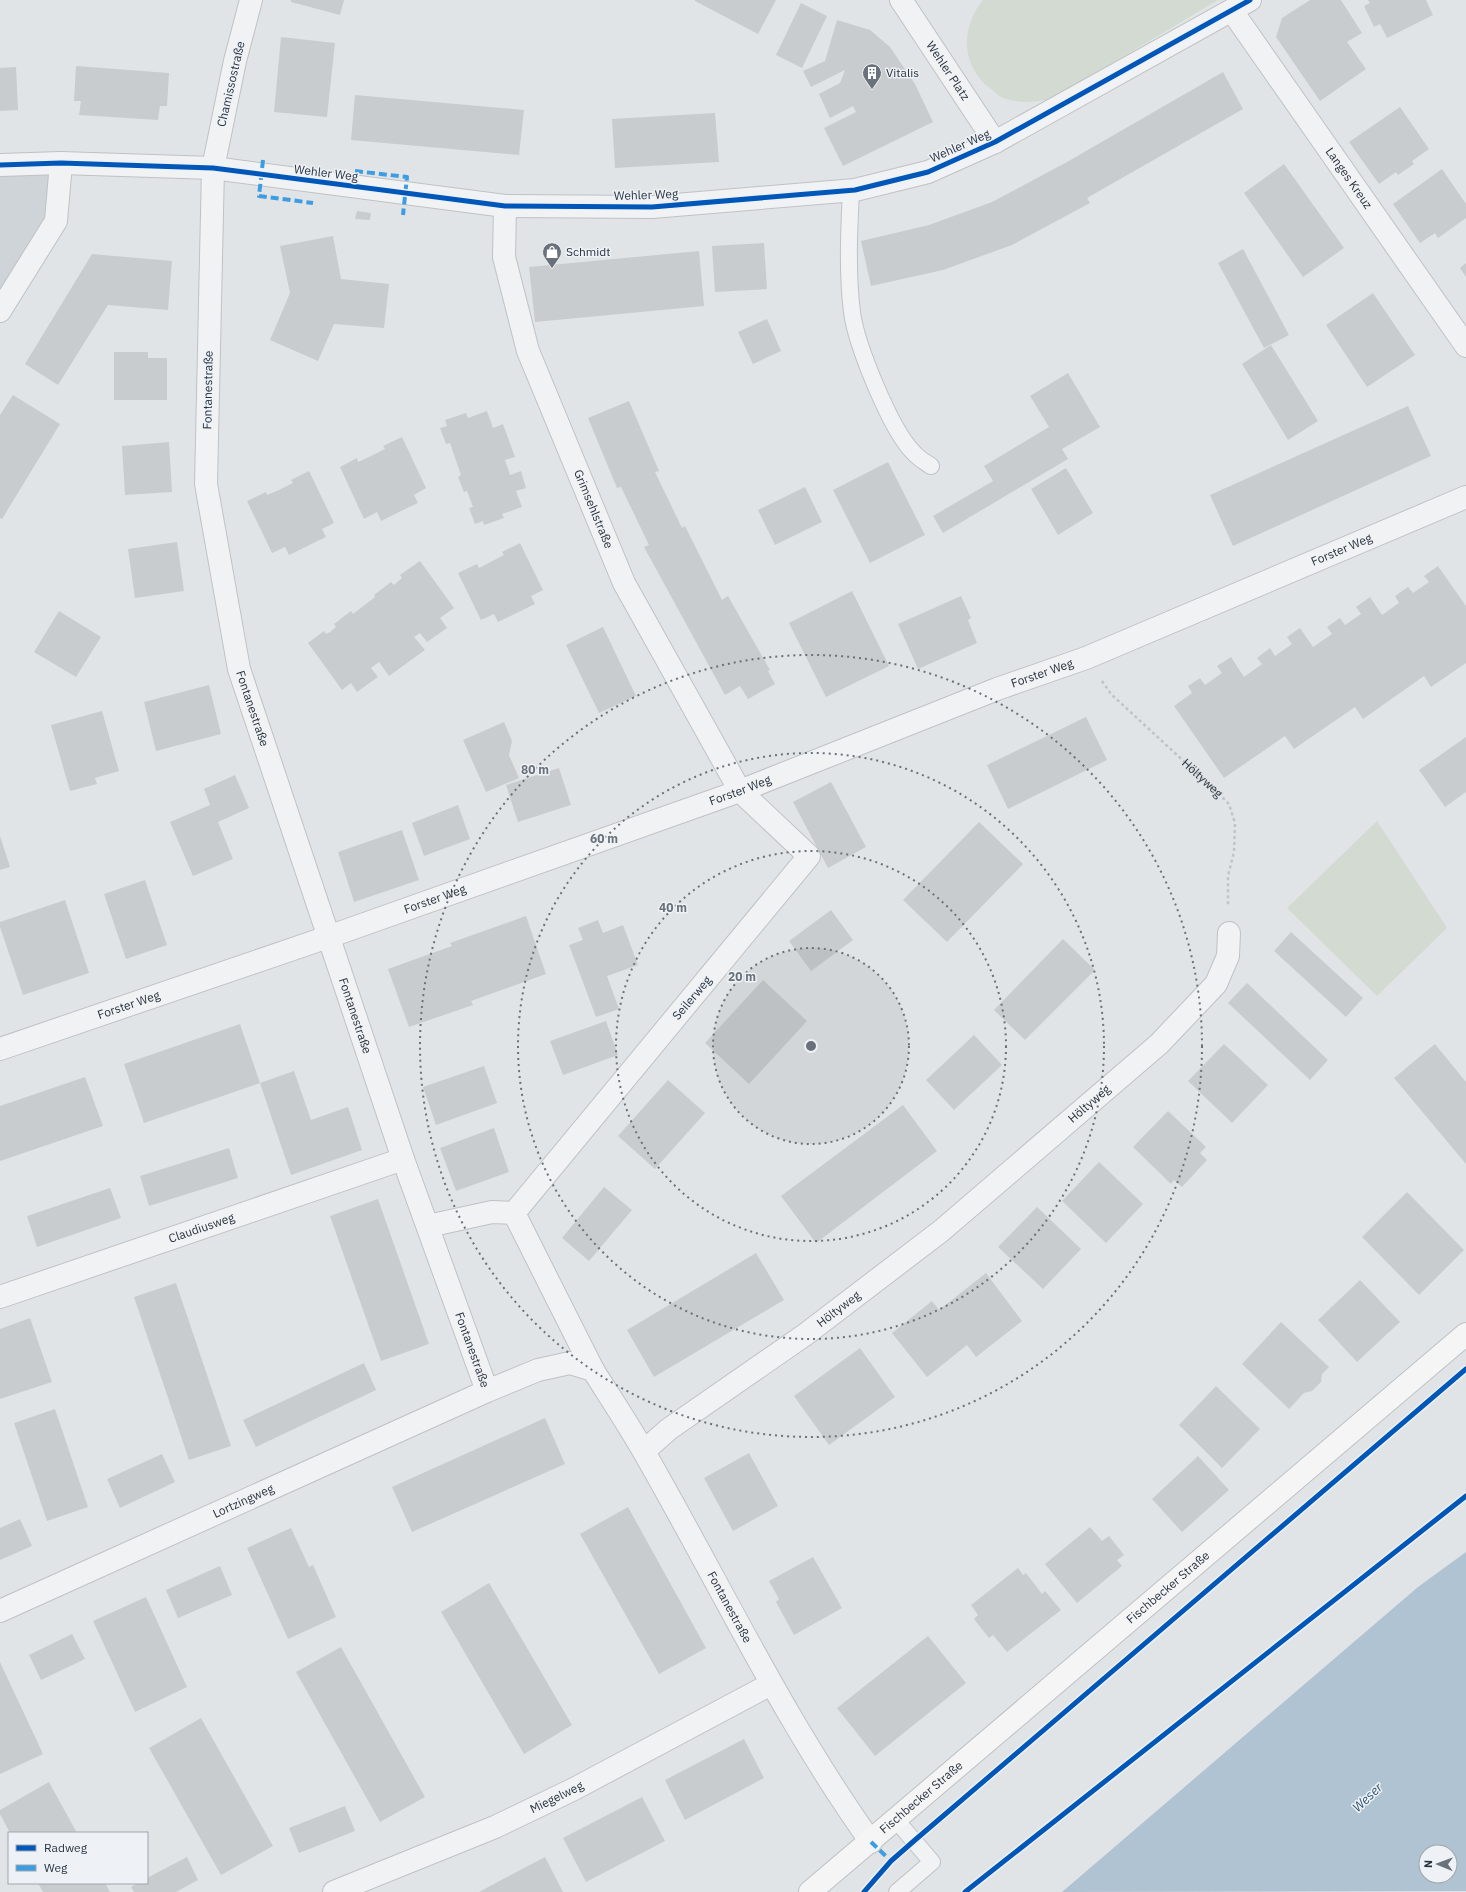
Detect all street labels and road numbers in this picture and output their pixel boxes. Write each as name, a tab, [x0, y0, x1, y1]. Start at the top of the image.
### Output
street label: Wehler Platz	[923, 38, 974, 103]
street label: Chamissostraße	[213, 39, 248, 128]
street label: Wehler Weg	[927, 125, 993, 166]
street label: Langes Kreuz	[1323, 144, 1376, 212]
street label: Wehler Weg	[293, 161, 360, 184]
street label: Wehler Weg	[614, 186, 679, 203]
street label: Fontanestraße	[199, 350, 216, 430]
street label: Grimsehlstraße	[571, 467, 617, 551]
street label: Forster Weg	[1309, 529, 1375, 569]
street label: Forster Weg	[1009, 655, 1076, 691]
street label: Fontanestraße	[233, 669, 273, 749]
street label: Höltyweg	[1179, 755, 1227, 801]
street label: Forster Weg	[707, 771, 774, 808]
street label: Forster Weg	[402, 881, 468, 917]
street label: Seilerweg	[669, 972, 715, 1023]
street label: Fontanestraße	[336, 976, 375, 1056]
street label: Forster Weg	[95, 987, 162, 1022]
street label: Höltyweg	[1065, 1081, 1113, 1126]
street label: Claudiusweg	[166, 1209, 237, 1246]
street label: Höltyweg	[814, 1287, 864, 1330]
street label: Fontanestraße	[452, 1310, 493, 1390]
street label: Lortzingweg	[210, 1480, 277, 1521]
street label: Fischbecker Straße	[1123, 1547, 1213, 1627]
street label: Fontanestraße	[704, 1569, 756, 1646]
street label: Fischbecker Straße	[876, 1757, 966, 1837]
street label: Miegelweg	[527, 1777, 586, 1816]

